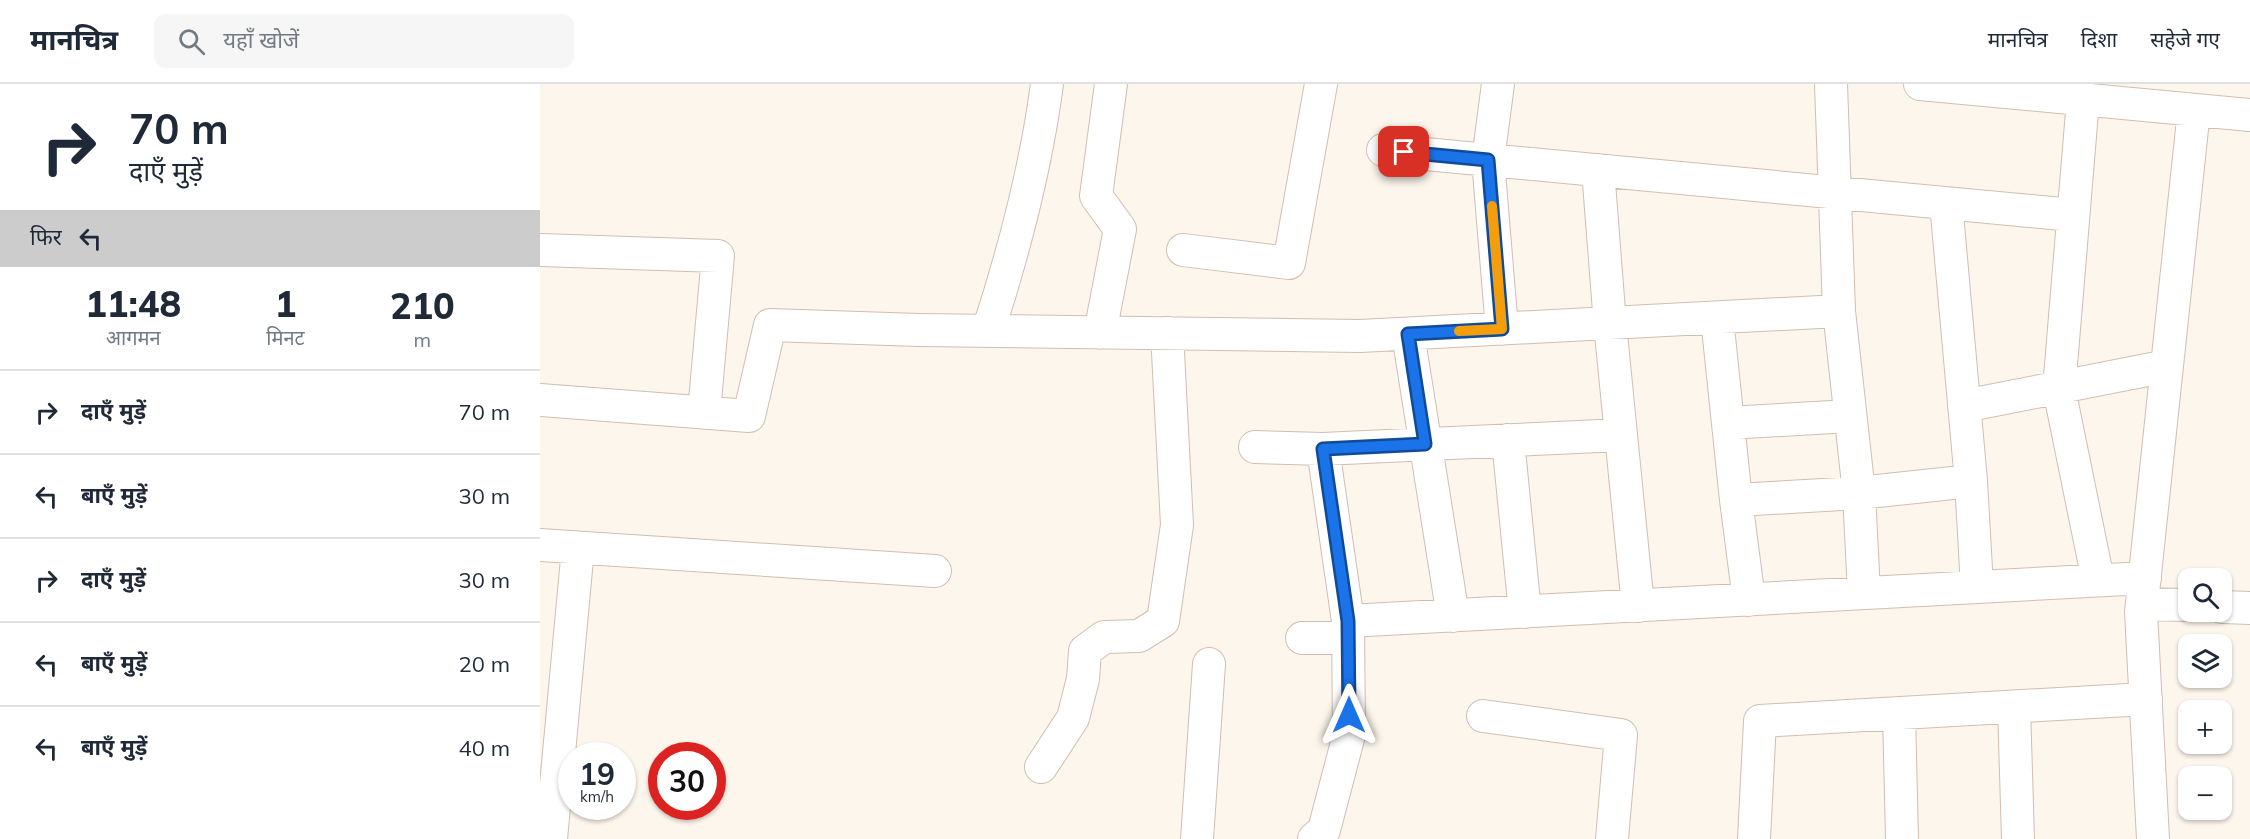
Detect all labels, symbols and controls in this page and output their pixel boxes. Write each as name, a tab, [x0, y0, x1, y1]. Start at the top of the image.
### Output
search box	[154, 14, 574, 68]
text: मानचित्र	[30, 22, 118, 57]
icon: search	[175, 25, 208, 58]
text: यहाँ खोजें	[223, 26, 299, 54]
text: मानचित्र	[1988, 26, 2048, 52]
text: दिशा	[2081, 26, 2117, 52]
text: सहेजे गए	[2150, 26, 2220, 52]
text: 70 m	[129, 102, 229, 155]
icon: right	[30, 108, 108, 186]
pin	[1378, 126, 1429, 177]
icon: arrive	[1387, 135, 1420, 168]
text: दाएँ मुड़ें	[129, 154, 203, 188]
icon: left	[74, 222, 107, 255]
text: फिर	[30, 223, 62, 251]
text: 11:48	[85, 281, 181, 326]
text: 1	[275, 281, 296, 326]
text: 210	[390, 283, 455, 328]
text: आगमन	[106, 325, 161, 350]
text: मिनट	[266, 325, 305, 350]
text: m	[414, 327, 431, 352]
icon: right	[30, 396, 63, 429]
text: दाएँ मुड़ें	[81, 397, 146, 425]
text: 70 m	[459, 398, 510, 426]
icon: left	[30, 480, 63, 513]
text: बाएँ मुड़ें	[81, 481, 147, 509]
text: 30 m	[459, 482, 510, 510]
icon: right	[30, 564, 63, 597]
text: दाएँ मुड़ें	[81, 565, 146, 593]
text: 30 m	[459, 566, 510, 594]
map controls	[2178, 568, 2232, 820]
button: search	[2178, 568, 2232, 622]
button: layers	[2178, 634, 2232, 688]
icon: left	[30, 648, 63, 681]
text: बाएँ मुड़ें	[81, 649, 147, 677]
text: 20 m	[459, 650, 510, 678]
position arrow	[1317, 683, 1381, 747]
button: +	[2178, 700, 2232, 754]
icon: left	[30, 732, 63, 765]
text: बाएँ मुड़ें	[81, 733, 147, 761]
text: 40 m	[459, 734, 510, 762]
speed limit sign: 30	[648, 742, 726, 820]
text: 19	[579, 755, 615, 793]
button: −	[2178, 766, 2232, 820]
text: km/h	[580, 787, 614, 806]

